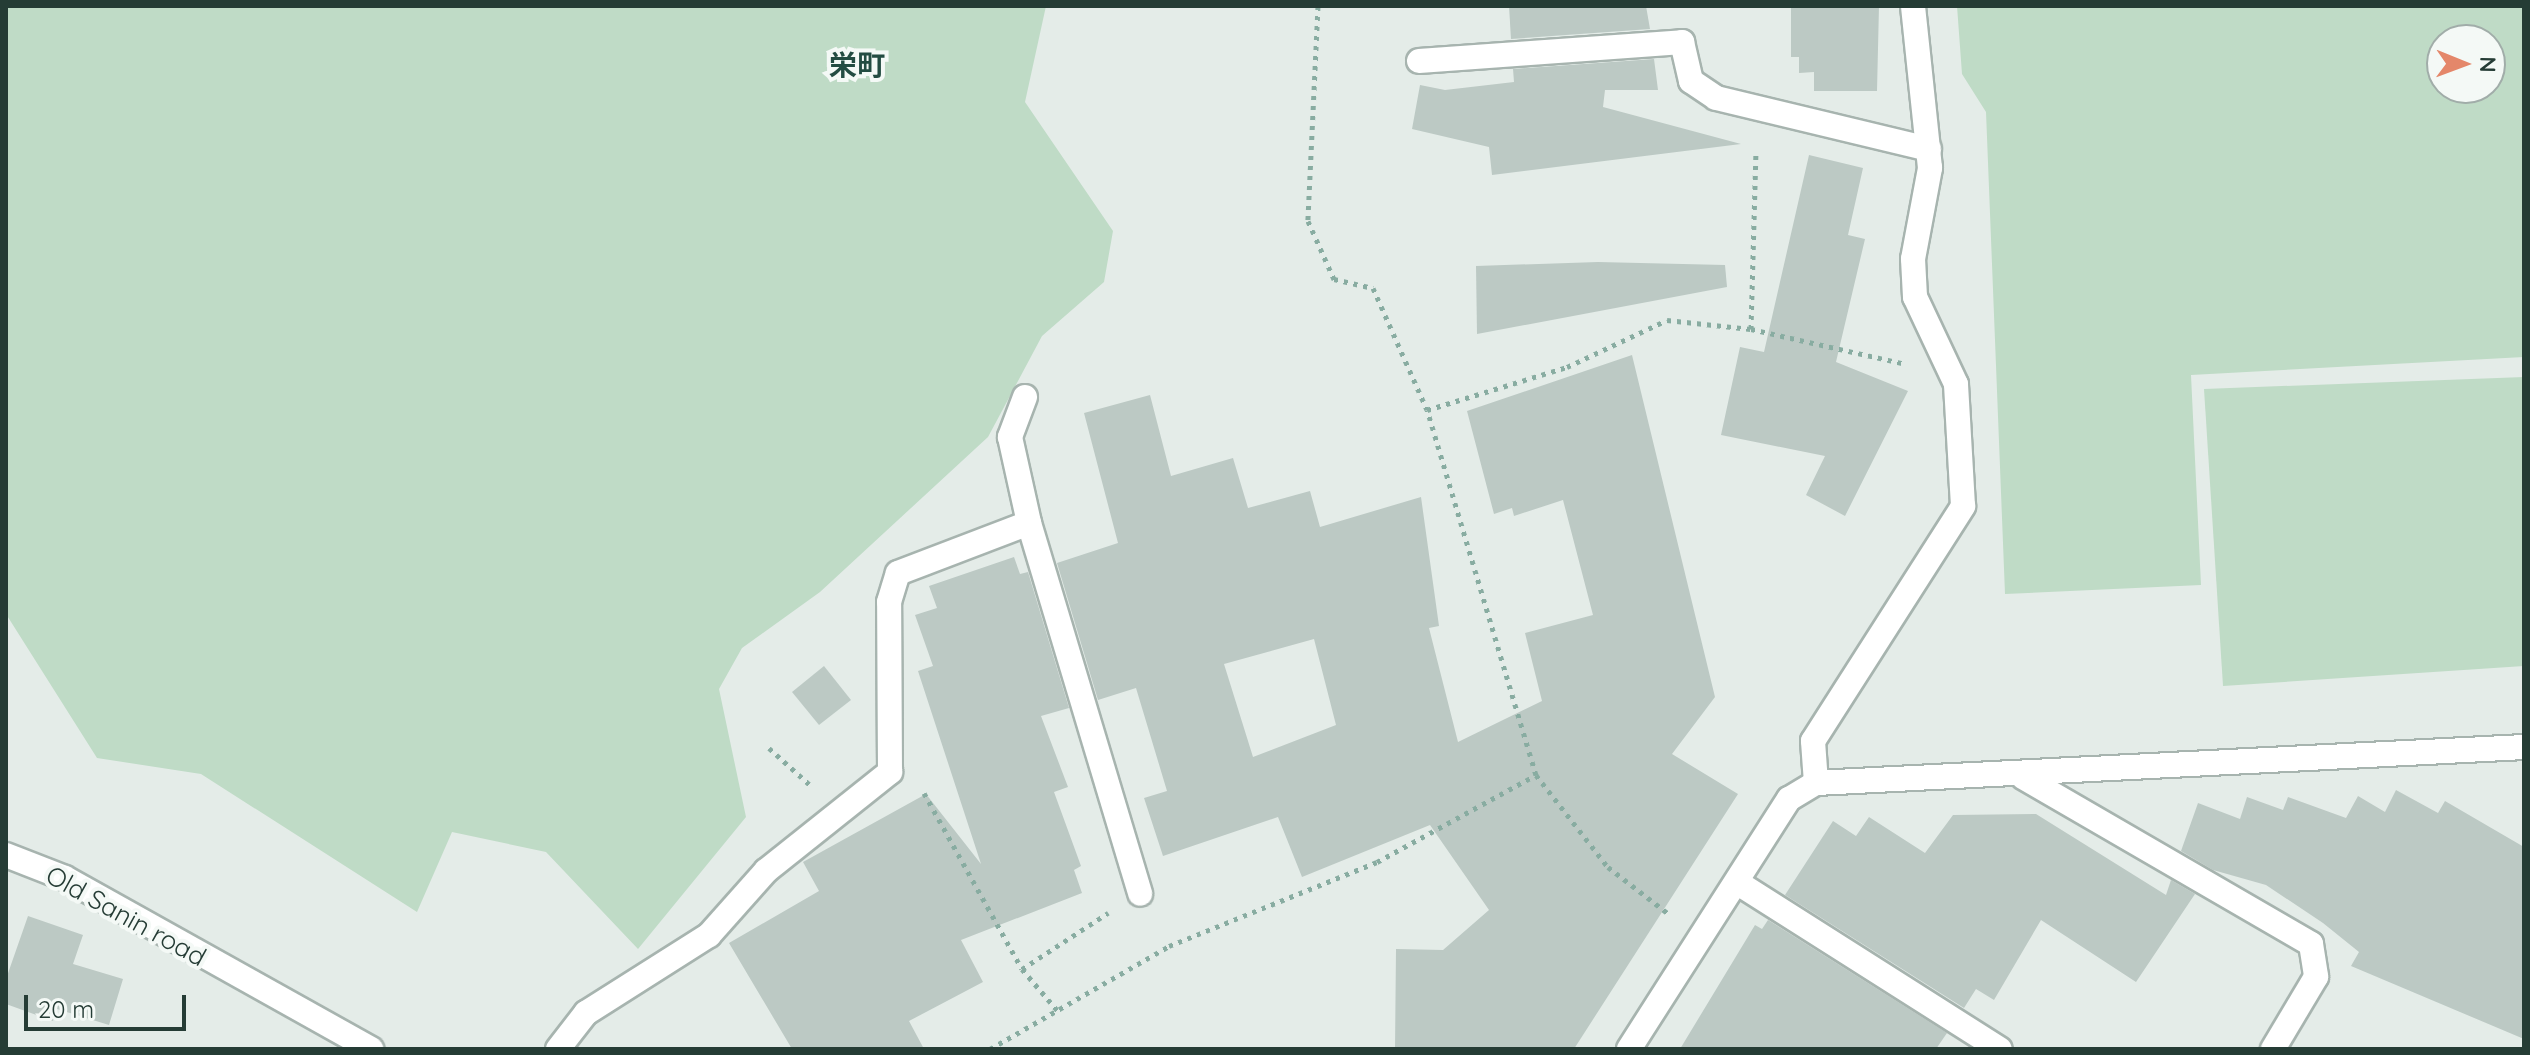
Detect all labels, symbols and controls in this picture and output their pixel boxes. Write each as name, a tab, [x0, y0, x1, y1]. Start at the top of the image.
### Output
north arrow	[2426, 24, 2506, 104]
district label: 栄町	[829, 48, 885, 82]
text: N	[2474, 56, 2502, 73]
street label: Old Sanin road	[40, 859, 212, 973]
scale bar	[28, 979, 190, 1029]
text: 20 m	[38, 994, 94, 1024]

